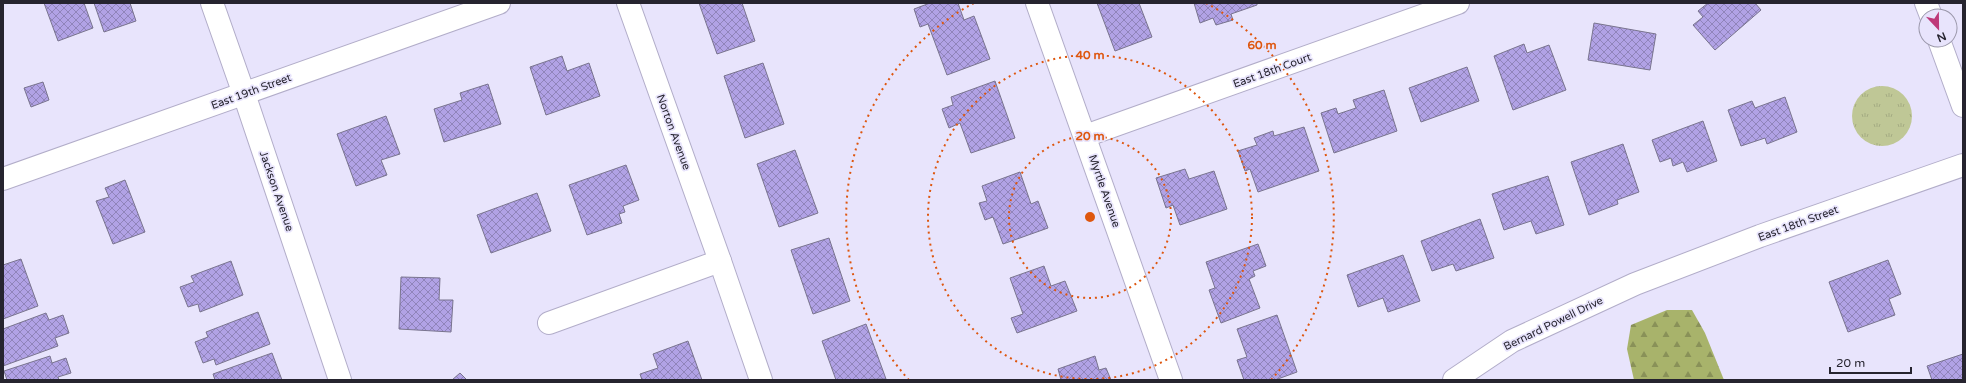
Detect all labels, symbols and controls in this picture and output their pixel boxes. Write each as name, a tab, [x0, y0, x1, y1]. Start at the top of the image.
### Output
north arrow	[1918, 8, 1958, 48]
text: N	[1935, 29, 1948, 44]
text: 60 m	[1247, 38, 1277, 52]
text: 40 m	[1075, 48, 1105, 62]
street label: East 18th Court	[1231, 50, 1313, 91]
street label: East 19th Street	[209, 71, 293, 112]
street label: Norton Avenue	[654, 93, 693, 172]
text: 20 m	[1075, 129, 1105, 143]
street label: Jackson Avenue	[257, 149, 296, 233]
street label: Myrtle Avenue	[1086, 153, 1123, 229]
street label: East 18th Street	[1756, 203, 1840, 244]
centre of rings	[1083, 210, 1097, 224]
street label: Bernard Powell Drive	[1501, 294, 1605, 353]
scale bar	[1830, 349, 1911, 375]
text: 20 m	[1836, 356, 1865, 370]

